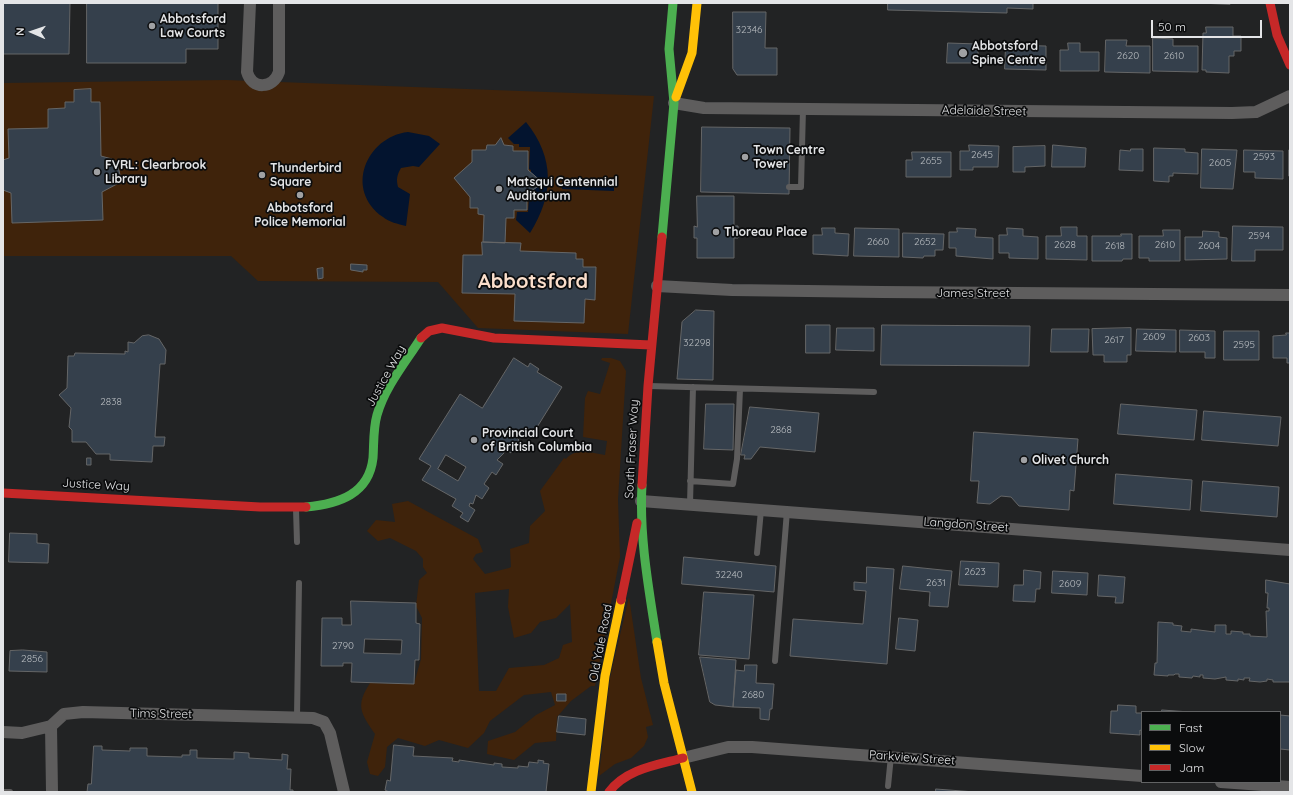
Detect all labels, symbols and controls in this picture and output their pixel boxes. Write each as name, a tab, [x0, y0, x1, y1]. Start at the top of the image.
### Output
north arrow	[12, 12, 52, 52]
place label: Abbotsford Law Courts	[160, 12, 226, 40]
scale bar	[1153, 12, 1264, 38]
text: 50 m	[1158, 19, 1186, 34]
marker: Abbotsford Law Courts	[147, 21, 157, 31]
house number: 32346	[736, 24, 762, 36]
text: N	[13, 27, 27, 36]
place label: Abbotsford Spine Centre	[972, 39, 1046, 67]
marker: Abbotsford Spine Centre	[957, 47, 969, 59]
house number: 2620	[1117, 50, 1139, 62]
house number: 2610	[1164, 50, 1184, 62]
street label: Adelaide Street	[942, 103, 1026, 119]
place label: Town Centre Tower	[753, 143, 825, 171]
house number: 2645	[971, 149, 993, 161]
house number: 2593	[1253, 151, 1275, 163]
marker: Town Centre Tower	[740, 152, 750, 162]
house number: 2655	[920, 155, 942, 167]
house number: 2605	[1209, 157, 1231, 169]
place label: FVRL: Clearbrook Library	[105, 158, 206, 186]
place label: Thunderbird Square	[270, 161, 341, 189]
marker: FVRL: Clearbrook Library	[92, 167, 102, 177]
marker: Thunderbird Square	[257, 170, 267, 180]
place label: Matsqui Centennial Auditorium	[507, 175, 618, 203]
marker: Matsqui Centennial Auditorium	[494, 184, 504, 194]
marker: Abbotsford Police Memorial	[295, 190, 305, 200]
place label: Abbotsford Police Memorial	[254, 201, 346, 229]
place label: Thoreau Place	[724, 225, 807, 239]
marker: Thoreau Place	[711, 227, 721, 237]
house number: 2594	[1248, 230, 1270, 242]
house number: 2660	[867, 236, 889, 248]
house number: 2652	[914, 236, 936, 248]
house number: 2628	[1054, 239, 1076, 251]
house number: 2610	[1155, 239, 1175, 251]
house number: 2618	[1105, 240, 1125, 252]
house number: 2604	[1198, 240, 1220, 252]
district label: Abbotsford	[478, 270, 588, 294]
street label: James Street	[936, 286, 1010, 300]
house number: 2609	[1143, 331, 1165, 343]
house number: 2603	[1188, 332, 1210, 344]
house number: 2617	[1104, 334, 1124, 346]
house number: 32298	[683, 337, 711, 349]
house number: 2595	[1233, 339, 1255, 351]
street label: Justice Way	[363, 343, 409, 409]
house number: 2838	[100, 396, 122, 408]
street label: South Fraser Way	[622, 399, 642, 499]
house number: 2868	[770, 424, 792, 436]
place label: Provincial Court of British Columbia	[482, 426, 592, 454]
marker: Provincial Court of British Columbia	[469, 435, 479, 445]
place label: Olivet Church	[1032, 453, 1109, 467]
marker: Olivet Church	[1019, 455, 1029, 465]
street label: Justice Way	[62, 476, 130, 494]
street label: Langdon Street	[923, 515, 1009, 535]
house number: 2623	[964, 566, 986, 578]
house number: 32240	[715, 569, 743, 581]
house number: 2631	[926, 577, 946, 589]
house number: 2609	[1059, 578, 1081, 590]
street label: Old Yale Road	[586, 603, 616, 683]
house number: 2790	[332, 640, 354, 652]
house number: 2856	[21, 653, 43, 665]
house number: 2680	[742, 689, 764, 701]
street label: Tims Street	[130, 706, 192, 722]
legend	[1141, 711, 1281, 783]
text: Fast	[1179, 720, 1203, 735]
text: Slow	[1179, 740, 1205, 755]
street label: Parkview Street	[869, 748, 955, 768]
text: Jam	[1179, 760, 1204, 775]

